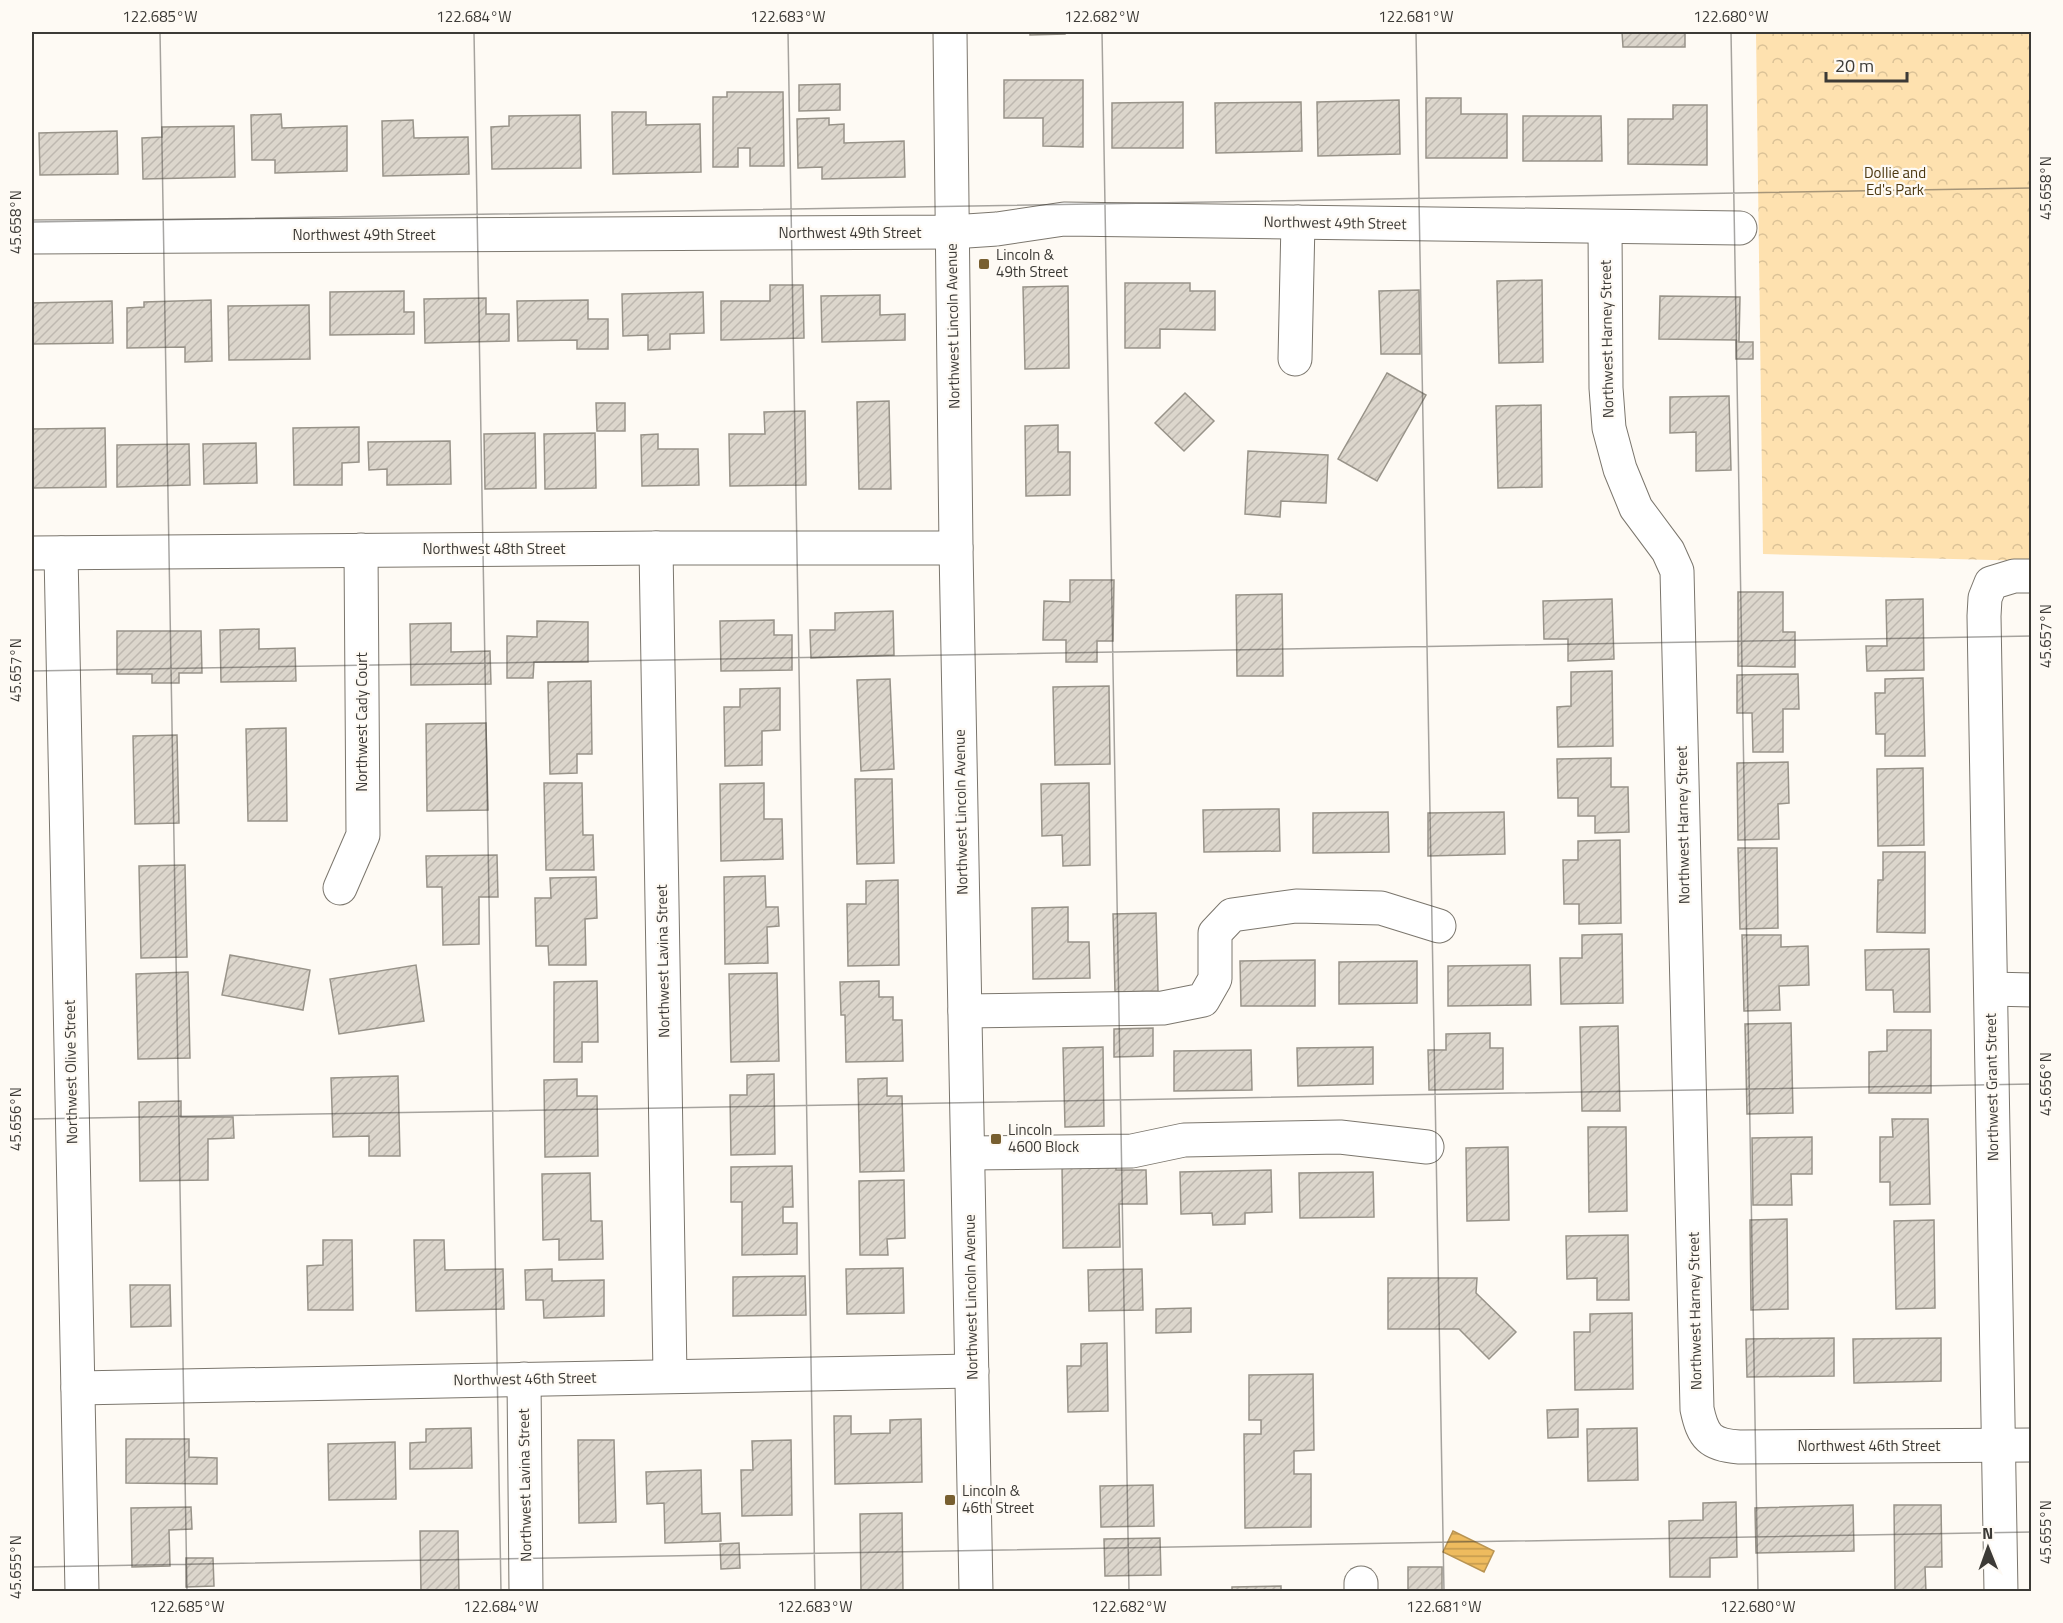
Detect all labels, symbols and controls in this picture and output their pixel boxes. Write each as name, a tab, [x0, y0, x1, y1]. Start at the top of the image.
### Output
text: 122.685°W	[122, 5, 198, 28]
text: 122.684°W	[436, 5, 512, 28]
text: 122.683°W	[750, 5, 826, 28]
text: 122.682°W	[1064, 5, 1140, 28]
text: 122.681°W	[1378, 5, 1454, 28]
text: 122.680°W	[1693, 5, 1769, 28]
scale bar	[1826, 45, 1907, 83]
text: 20 m	[1835, 52, 1874, 79]
text: 45.658°N	[2034, 156, 2057, 220]
park label: Dollie and Ed's Park	[1864, 161, 1926, 201]
text: 45.658°N	[4, 190, 27, 254]
street label: Northwest 49th Street	[1263, 210, 1407, 235]
street label: Northwest 49th Street	[779, 221, 922, 244]
street label: Northwest 49th Street	[293, 223, 436, 246]
street label: Northwest Lincoln Avenue	[940, 243, 965, 409]
place label: Lincoln & 49th Street	[996, 243, 1069, 283]
marker: Lincoln & 49th Street	[977, 257, 991, 271]
street label: Northwest Harney Street	[1594, 259, 1619, 418]
street label: Northwest 48th Street	[423, 537, 566, 560]
text: 45.657°N	[2034, 604, 2057, 668]
text: 45.657°N	[4, 638, 27, 702]
street label: Northwest Cady Court	[350, 652, 373, 792]
street label: Northwest Lincoln Avenue	[948, 729, 973, 895]
street label: Northwest Harney Street	[1670, 745, 1695, 904]
street label: Northwest Lavina Street	[650, 883, 675, 1038]
street label: Northwest Olive Street	[58, 999, 83, 1144]
street label: Northwest Grant Street	[1979, 1012, 2004, 1161]
text: 45.656°N	[2034, 1052, 2057, 1116]
text: 45.656°N	[4, 1087, 27, 1151]
place label: Lincoln 4600 Block	[1008, 1118, 1079, 1158]
marker: Lincoln 4600 Block	[989, 1132, 1003, 1146]
street label: Northwest Lincoln Avenue	[958, 1214, 983, 1380]
street label: Northwest Harney Street	[1682, 1231, 1707, 1390]
street label: Northwest 46th Street	[453, 1366, 597, 1391]
street label: Northwest Lavina Street	[512, 1407, 537, 1562]
street label: Northwest 46th Street	[1798, 1434, 1941, 1457]
place label: Lincoln & 46th Street	[962, 1479, 1035, 1519]
marker: Lincoln & 46th Street	[943, 1493, 957, 1507]
text: 45.655°N	[2034, 1500, 2057, 1564]
north arrow	[1958, 1518, 2018, 1578]
text: N	[1982, 1521, 1993, 1545]
text: 45.655°N	[4, 1535, 27, 1599]
text: 122.685°W	[149, 1595, 225, 1618]
text: 122.684°W	[463, 1595, 539, 1618]
text: 122.683°W	[777, 1595, 853, 1618]
text: 122.682°W	[1091, 1595, 1167, 1618]
text: 122.681°W	[1406, 1595, 1482, 1618]
text: 122.680°W	[1720, 1595, 1796, 1618]

